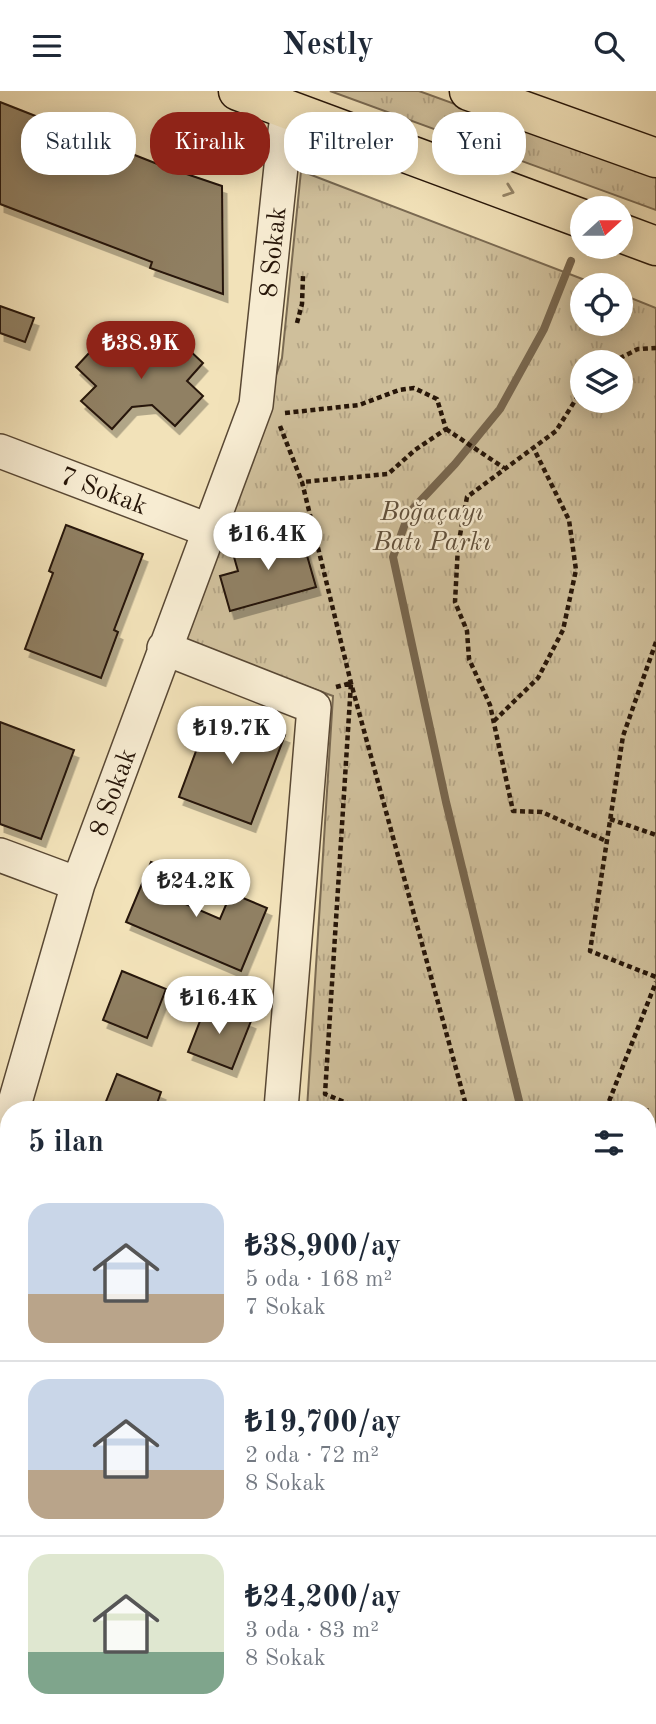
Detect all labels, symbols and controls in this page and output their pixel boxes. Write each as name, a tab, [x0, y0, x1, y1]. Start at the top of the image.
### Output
icon: menu	[28, 27, 66, 65]
icon: search	[590, 27, 628, 65]
text: Nestly	[282, 30, 374, 62]
chip: Satılık	[21, 112, 136, 175]
chip: Kiralık	[150, 112, 270, 175]
chip: Filtreler	[284, 112, 418, 175]
chip: Yeni	[432, 112, 526, 175]
one-way arrow	[502, 183, 514, 197]
north arrow	[570, 196, 634, 259]
map controls	[570, 196, 633, 413]
street label: 8 Sokak	[256, 205, 292, 299]
button: locate	[570, 273, 633, 336]
pin: ₺38.9K	[84, 321, 198, 381]
text: ₺38.9K	[102, 332, 180, 355]
button: layers	[570, 350, 633, 413]
street label: 7 Sokak	[56, 463, 151, 520]
park label: Boğaçayı Batı Parkı	[372, 500, 492, 556]
pin: ₺16.4K	[211, 512, 325, 572]
text: ₺16.4K	[229, 523, 307, 546]
pin: ₺19.7K	[175, 707, 289, 766]
text: ₺19.7K	[193, 717, 271, 740]
street label: 8 Sokak	[86, 745, 142, 840]
pin: ₺24.2K	[139, 859, 253, 919]
text: ₺24.2K	[157, 870, 235, 893]
pin: ₺16.4K	[162, 977, 276, 1036]
text: ₺16.4K	[180, 987, 258, 1010]
icon: filters	[590, 1124, 628, 1162]
text: 5 ilan	[28, 1128, 104, 1158]
icon: home	[84, 1231, 168, 1315]
text: ₺38,900/ay	[245, 1232, 401, 1262]
text: 5 oda · 168 m²	[245, 1268, 392, 1291]
text: 7 Sokak	[245, 1296, 326, 1319]
icon: home	[84, 1407, 168, 1491]
text: ₺19,700/ay	[245, 1408, 401, 1438]
text: 2 oda · 72 m²	[245, 1444, 379, 1467]
text: 8 Sokak	[245, 1472, 326, 1495]
icon: home	[84, 1582, 168, 1666]
text: ₺24,200/ay	[245, 1583, 401, 1613]
text: 3 oda · 83 m²	[245, 1619, 379, 1642]
text: 8 Sokak	[245, 1647, 326, 1670]

